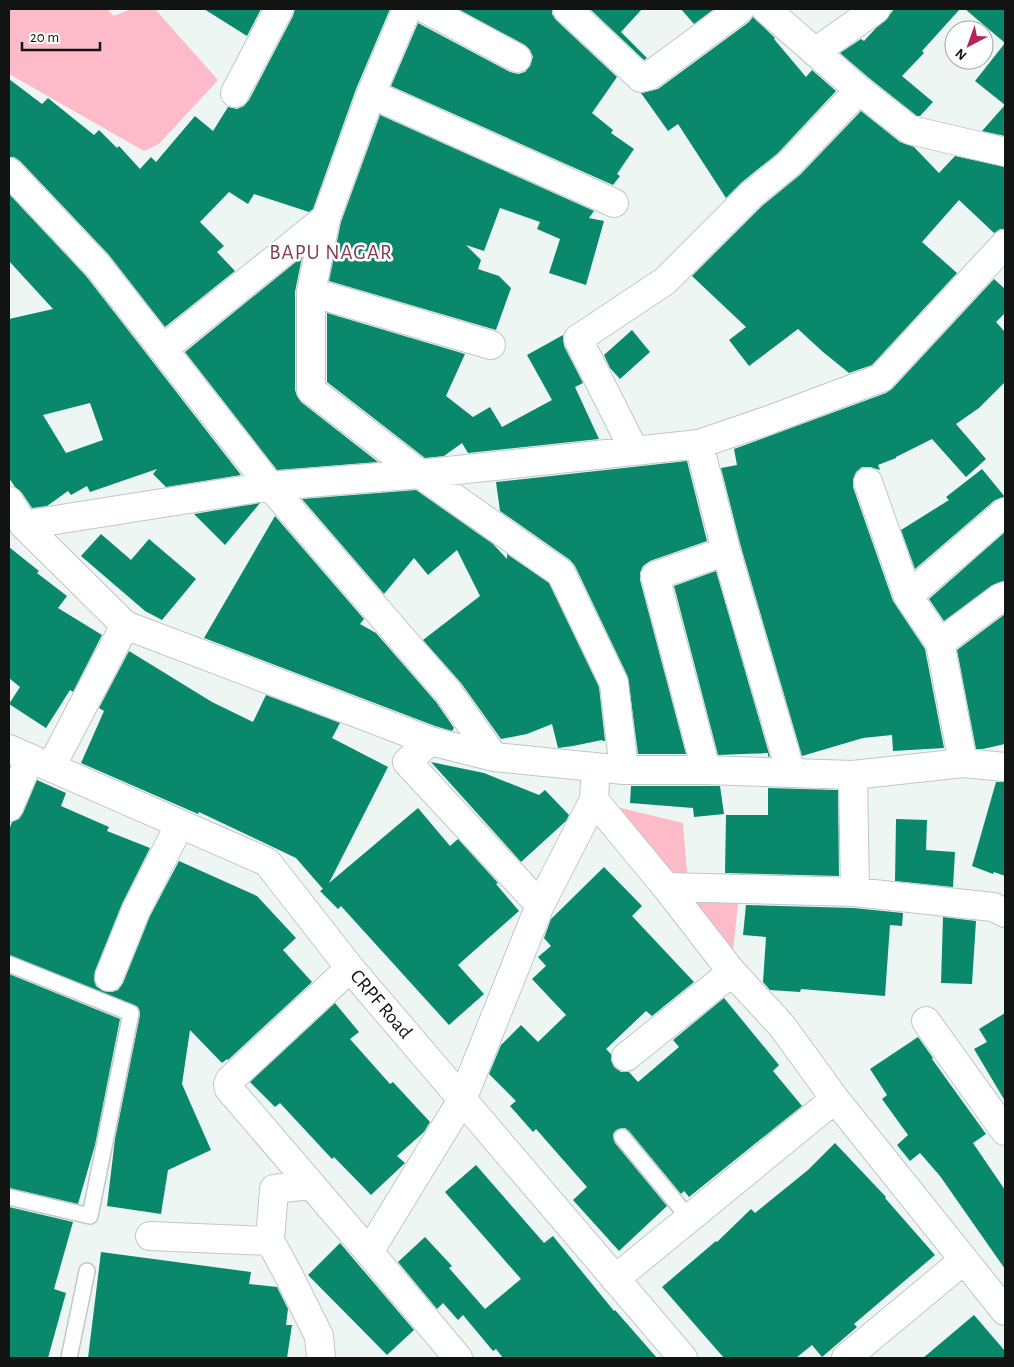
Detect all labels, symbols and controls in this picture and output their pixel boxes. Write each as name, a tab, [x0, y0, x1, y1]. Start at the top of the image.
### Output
scale bar	[22, 20, 100, 52]
north arrow	[944, 20, 994, 70]
text: 20 m	[30, 30, 59, 45]
text: N	[953, 46, 969, 63]
district label: BAPU NAGAR	[269, 242, 393, 263]
street label: CRPF Road	[346, 966, 416, 1043]

